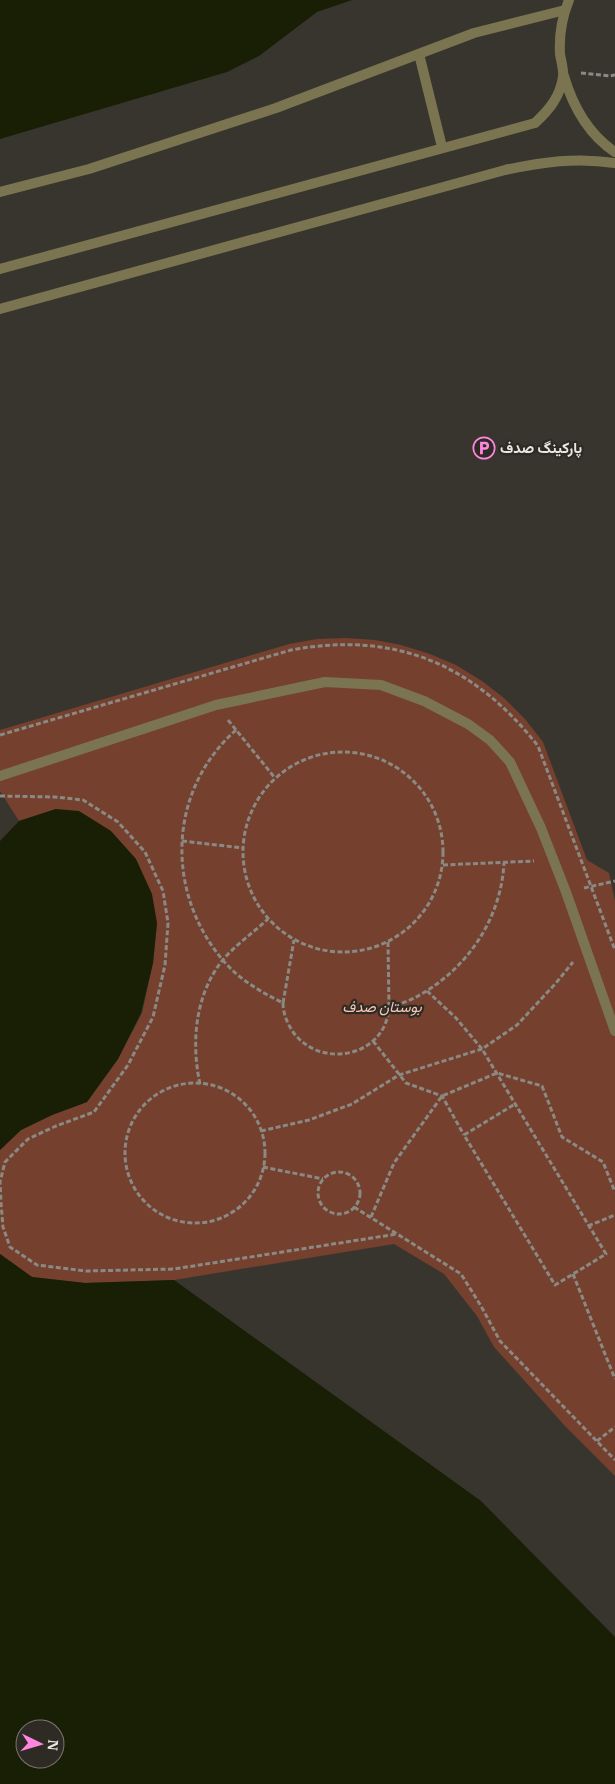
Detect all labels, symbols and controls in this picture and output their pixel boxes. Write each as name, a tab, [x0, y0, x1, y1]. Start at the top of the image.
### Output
parking icon: پارکینگ صدف	[472, 436, 496, 460]
place label: پارکینگ صدف	[500, 438, 582, 458]
park label: بوستان صدف	[342, 997, 422, 1016]
north arrow	[15, 1719, 65, 1769]
text: N	[44, 1739, 62, 1751]

